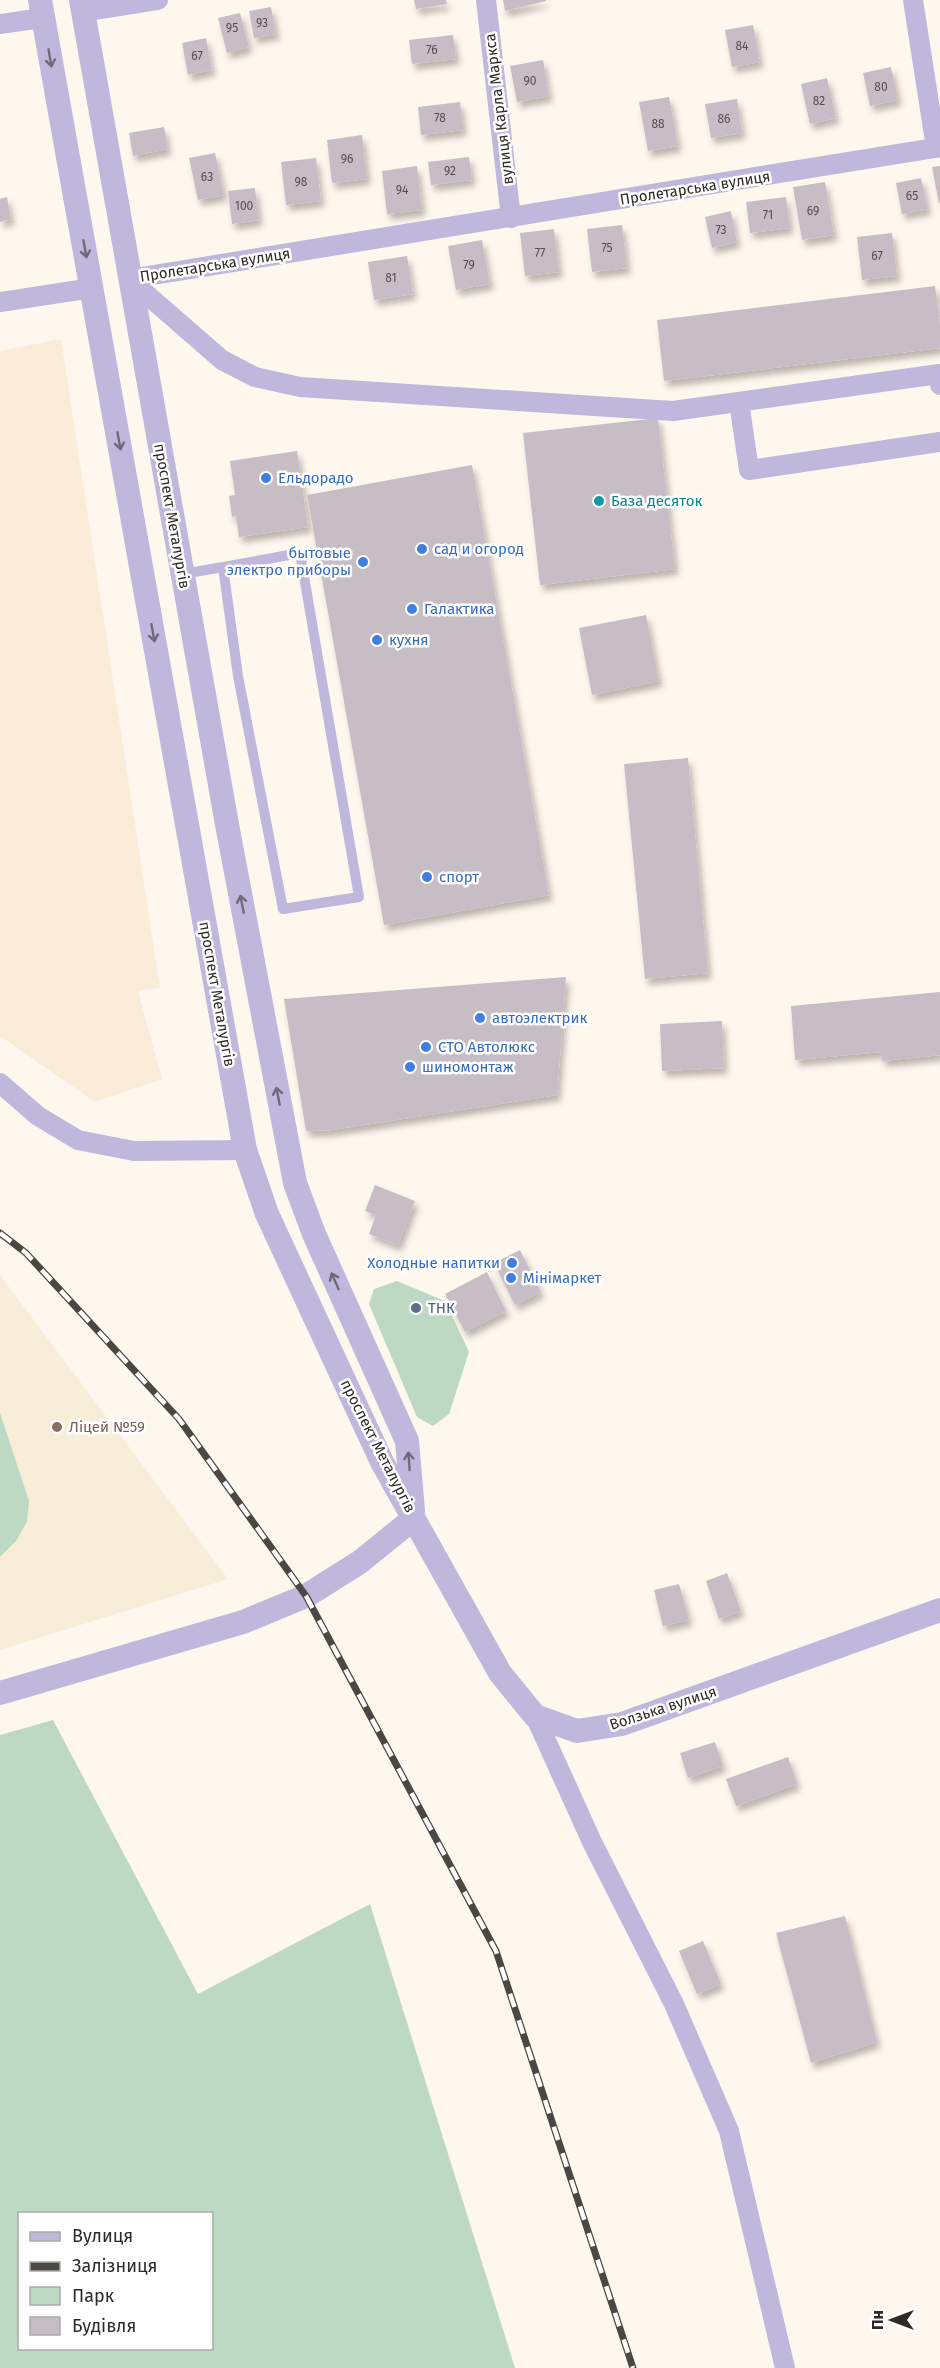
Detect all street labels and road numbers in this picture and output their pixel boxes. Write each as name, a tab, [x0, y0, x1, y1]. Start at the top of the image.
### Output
street label: вулиця Карла Маркса	[481, 32, 517, 186]
street label: Пролетарська вулиця	[618, 167, 772, 209]
street label: Пролетарська вулиця	[138, 244, 292, 286]
street label: проспект Металургів	[150, 442, 194, 590]
street label: проспект Металургів	[195, 920, 239, 1068]
street label: проспект Металургів	[337, 1376, 419, 1516]
street label: Волзька вулиця	[607, 1682, 719, 1734]

